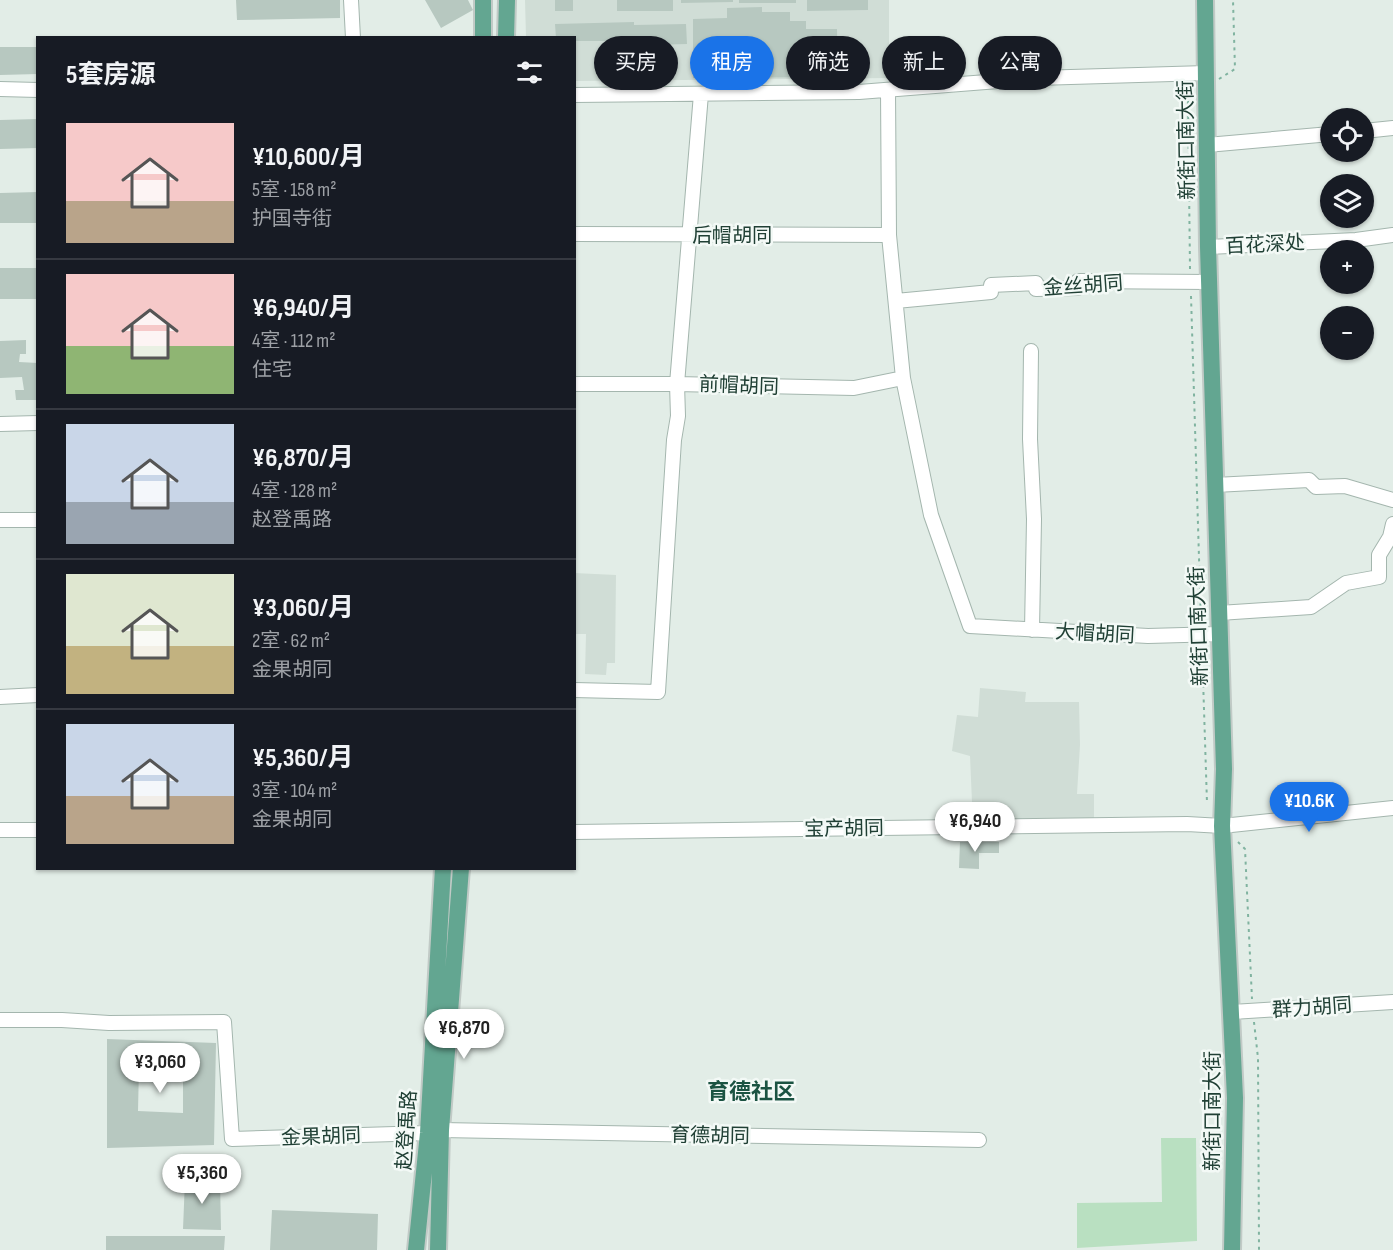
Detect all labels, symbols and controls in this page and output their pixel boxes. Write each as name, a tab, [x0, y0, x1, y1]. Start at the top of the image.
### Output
chip: 买房	[594, 36, 678, 90]
chip: 租房	[690, 36, 774, 90]
chip: 筛选	[786, 36, 870, 90]
chip: 新上	[882, 36, 966, 90]
chip: 公寓	[978, 36, 1062, 90]
icon: filters	[513, 56, 546, 89]
text: 5套房源	[66, 60, 155, 91]
street label: 新街口南大街	[1174, 80, 1200, 200]
map controls	[1320, 108, 1374, 360]
button: locate	[1320, 108, 1374, 162]
text: ¥10,600/月	[252, 142, 365, 173]
icon: home	[114, 147, 186, 219]
button: layers	[1320, 174, 1374, 228]
text: 5室 · 158 m²	[252, 178, 336, 202]
text: 护国寺街	[252, 207, 332, 231]
street label: 后帽胡同	[692, 224, 772, 248]
street label: 百花深处	[1224, 231, 1306, 259]
button: +	[1320, 240, 1374, 294]
street label: 金丝胡同	[1042, 271, 1124, 301]
text: ¥6,940/月	[252, 293, 355, 324]
icon: home	[114, 298, 186, 370]
button: −	[1320, 306, 1374, 360]
text: 4室 · 112 m²	[252, 329, 335, 353]
text: 住宅	[252, 358, 292, 382]
street label: 前帽胡同	[699, 373, 779, 399]
text: ¥6,870/月	[252, 443, 354, 474]
icon: home	[114, 448, 186, 520]
text: 4室 · 128 m²	[252, 479, 337, 503]
text: 赵登禹路	[252, 508, 332, 532]
street label: 新街口南大街	[1185, 566, 1213, 686]
text: ¥3,060/月	[252, 593, 354, 624]
icon: home	[114, 598, 186, 670]
street label: 大帽胡同	[1054, 620, 1136, 648]
text: 2室 · 62 m²	[252, 629, 330, 653]
text: 金果胡同	[252, 658, 332, 682]
text: ¥5,360/月	[252, 743, 353, 774]
icon: home	[114, 748, 186, 820]
text: 3室 · 104 m²	[252, 779, 337, 803]
pin: ¥10.6K	[1260, 782, 1358, 833]
text: ¥10.6K	[1284, 789, 1334, 813]
pin: ¥6,940	[926, 802, 1024, 853]
text: 金果胡同	[252, 808, 332, 832]
text: ¥6,940	[949, 809, 1001, 833]
street label: 宝产胡同	[804, 816, 884, 842]
street label: 群力胡同	[1271, 993, 1353, 1023]
pin: ¥6,870	[415, 1009, 513, 1060]
text: ¥6,870	[438, 1016, 490, 1040]
pin: ¥3,060	[111, 1043, 209, 1094]
text: ¥3,060	[134, 1050, 186, 1074]
street label: 新街口南大街	[1201, 1051, 1225, 1171]
district label: 育德社区	[707, 1079, 795, 1106]
street label: 赵登禹路	[392, 1089, 422, 1171]
street label: 育德胡同	[670, 1123, 750, 1149]
street label: 金果胡同	[281, 1124, 361, 1150]
pin: ¥5,360	[153, 1154, 251, 1205]
text: ¥5,360	[176, 1161, 228, 1185]

